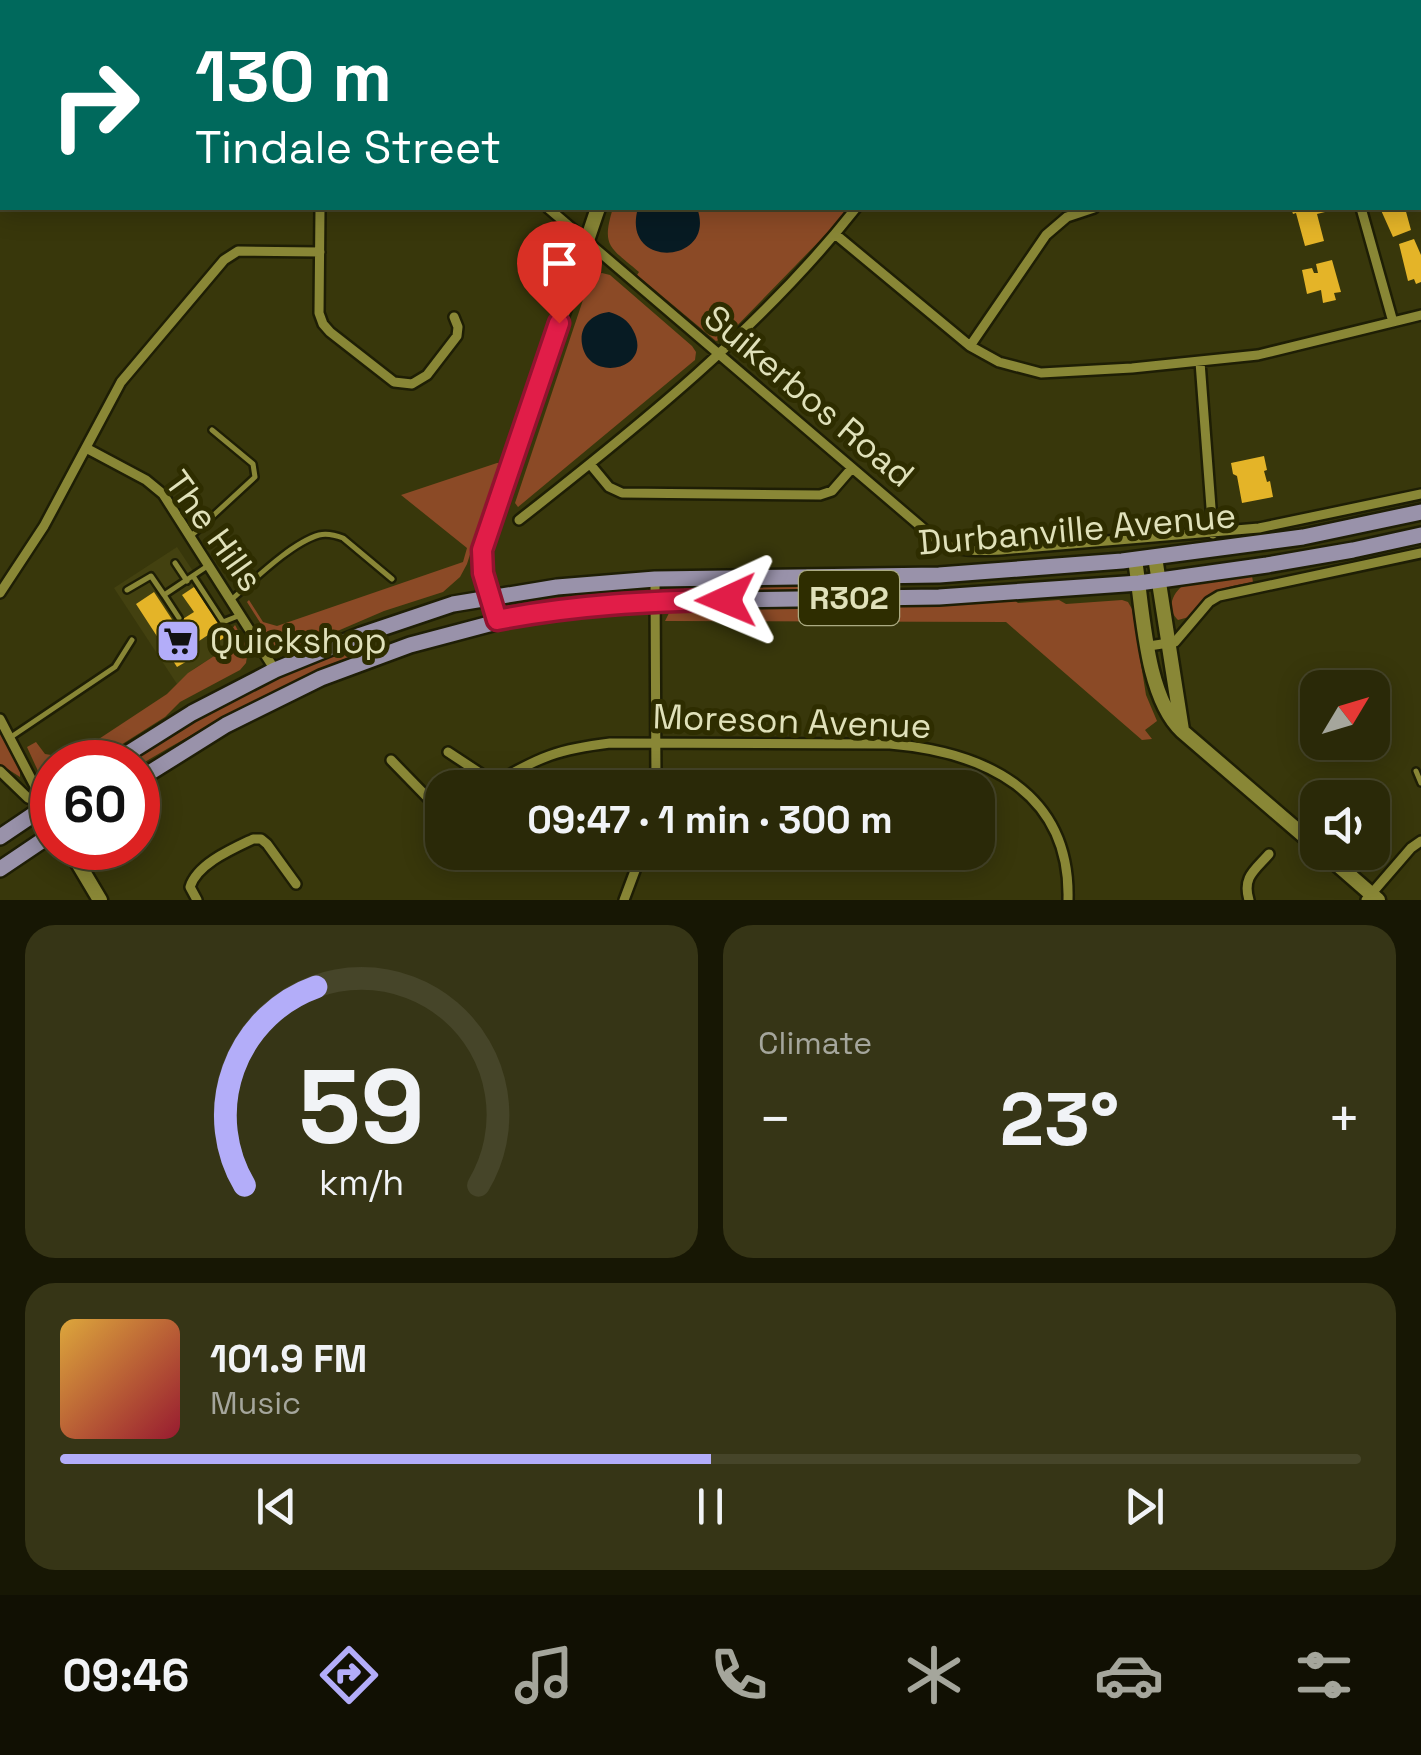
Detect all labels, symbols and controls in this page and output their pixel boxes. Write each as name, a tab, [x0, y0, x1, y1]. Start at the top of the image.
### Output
text: 130 m	[195, 32, 392, 121]
icon: right	[30, 40, 160, 170]
text: Tindale Street	[195, 119, 501, 176]
pin	[517, 221, 602, 324]
icon: arrive	[532, 236, 587, 291]
street label: Suikerbos Road	[695, 295, 923, 497]
street label: The Hills	[155, 462, 273, 600]
street label: Durbanville Avenue	[916, 493, 1238, 565]
position arrow	[674, 548, 778, 652]
road number: R302	[799, 571, 899, 625]
supermarket icon: Quickshop	[155, 618, 201, 664]
place label: Quickshop	[210, 619, 387, 663]
north arrow	[1300, 670, 1390, 760]
map controls	[1300, 670, 1390, 870]
street label: Moreson Avenue	[652, 694, 932, 748]
speed limit sign: 60	[30, 740, 160, 870]
button: sound	[1300, 780, 1390, 870]
text: 09:47 · 1 min · 300 m	[527, 796, 893, 844]
text: Climate	[758, 1023, 872, 1063]
text: 59	[298, 1041, 425, 1173]
text: 23°	[1000, 1071, 1119, 1167]
text: −	[758, 1084, 792, 1154]
text: +	[1327, 1084, 1361, 1154]
text: km/h	[319, 1160, 404, 1205]
text: 101.9 FM	[210, 1335, 367, 1383]
text: Music	[210, 1383, 301, 1423]
icon: previous	[249, 1479, 304, 1534]
icon: pause	[683, 1479, 738, 1534]
icon: next	[1117, 1479, 1172, 1534]
icon: directions	[314, 1640, 384, 1710]
icon: music	[509, 1640, 579, 1710]
icon: phone	[704, 1640, 774, 1710]
icon: climate	[899, 1640, 969, 1710]
icon: car	[1094, 1640, 1164, 1710]
icon: filters	[1289, 1640, 1359, 1710]
text: 09:46	[62, 1647, 189, 1704]

